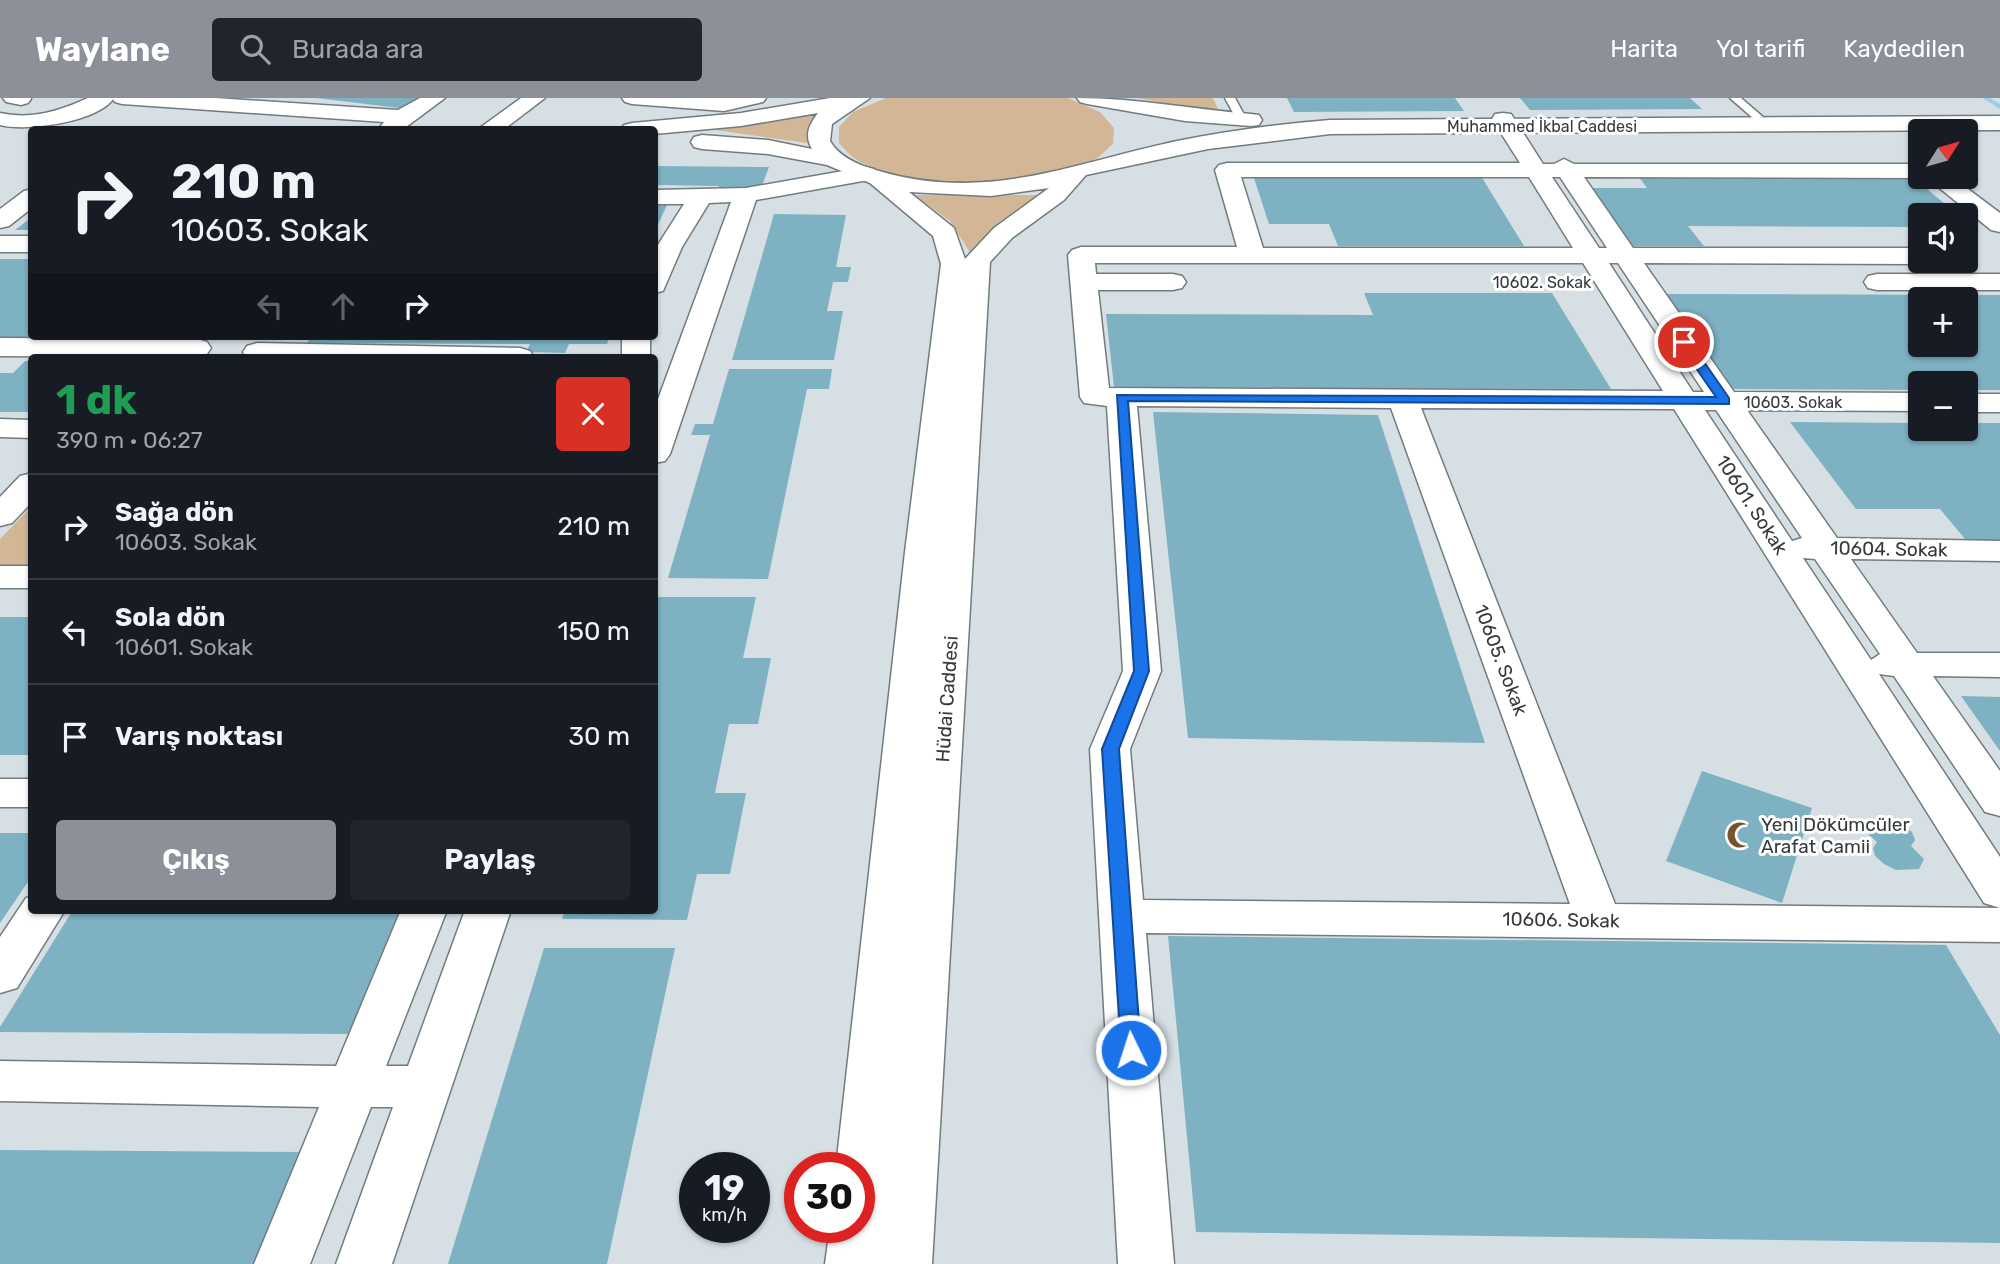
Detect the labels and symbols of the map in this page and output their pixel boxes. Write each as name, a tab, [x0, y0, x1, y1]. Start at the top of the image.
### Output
street label: Muhammed İkbal Caddesi	[1447, 117, 1637, 136]
north arrow	[1908, 119, 1978, 189]
street label: 10602. Sokak	[1493, 273, 1592, 292]
pin	[1654, 312, 1714, 372]
street label: 10603. Sokak	[1744, 393, 1843, 412]
street label: 10601. Sokak	[1711, 451, 1793, 559]
street label: 10604. Sokak	[1830, 536, 1948, 562]
street label: 10605. Sokak	[1469, 601, 1533, 719]
street label: Hüdai Caddesi	[931, 635, 963, 763]
place label: Yeni Dökümcüler Arafat Camii	[1761, 813, 1910, 858]
mosque icon: Yeni Dökümcüler Arafat Camii	[1725, 820, 1755, 850]
street label: 10606. Sokak	[1502, 907, 1620, 933]
position arrow	[1094, 1013, 1168, 1087]
speed limit sign: 30	[784, 1152, 875, 1243]

